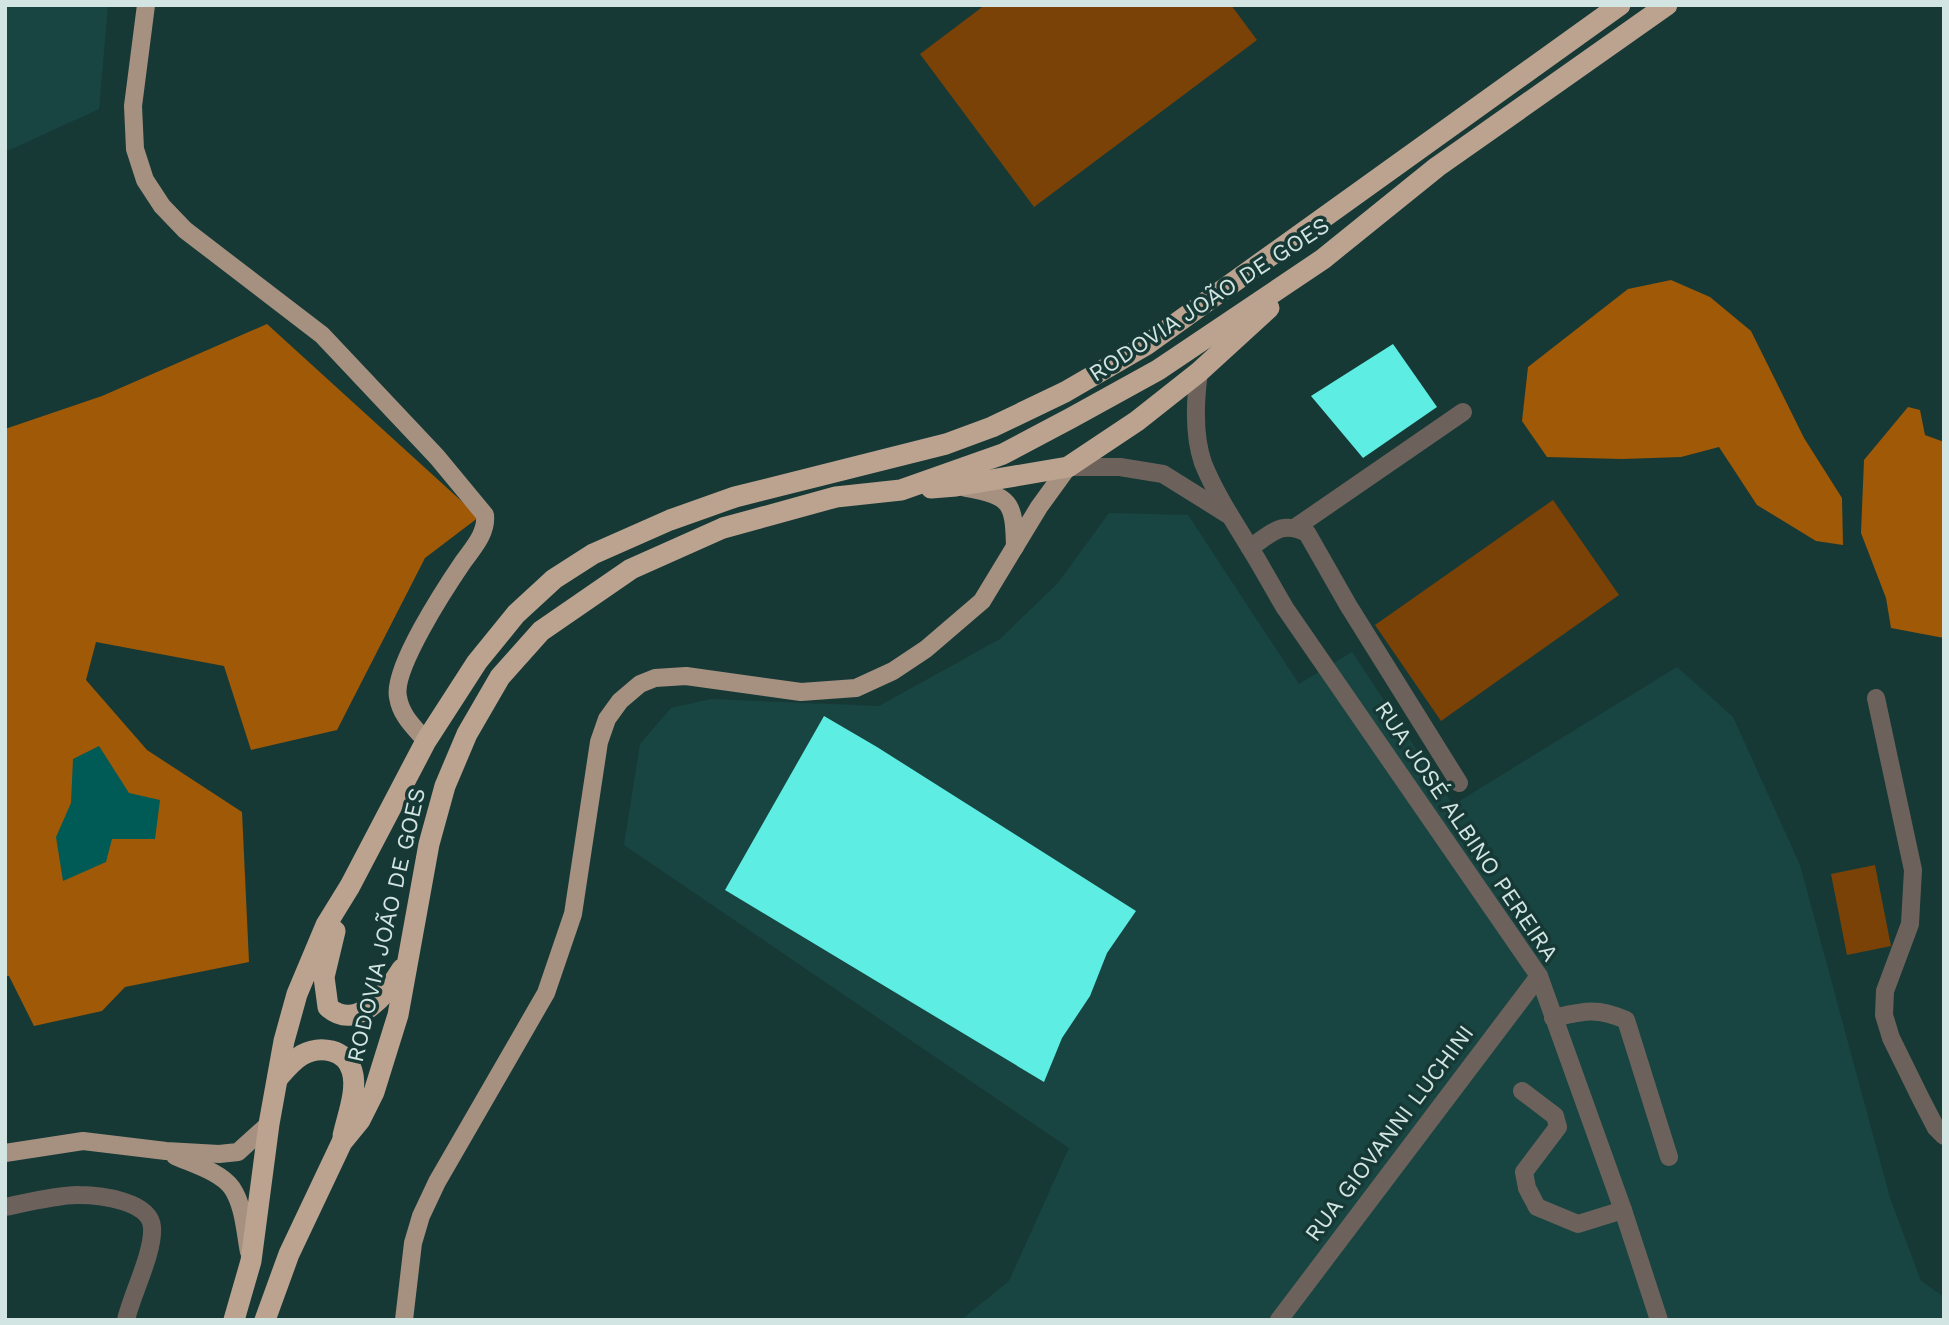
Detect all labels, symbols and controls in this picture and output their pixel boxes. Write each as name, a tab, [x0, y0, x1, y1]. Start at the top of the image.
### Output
street label: RODOVIA JOÃO DE GOES	[1084, 212, 1334, 387]
street label: RUA JOSÉ ALBINO PEREIRA	[1369, 696, 1564, 966]
street label: RODOVIA JOÃO DE GOES	[342, 785, 431, 1065]
street label: RUA GIOVANNI LUCHINI	[1299, 1020, 1479, 1247]

